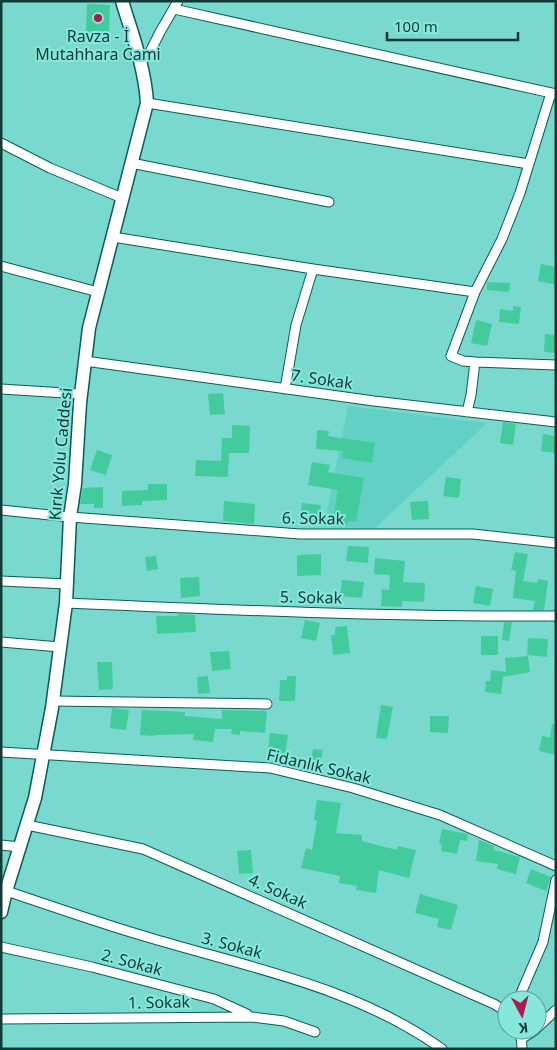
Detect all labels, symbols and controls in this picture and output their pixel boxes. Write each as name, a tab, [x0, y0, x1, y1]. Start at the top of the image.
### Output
scale bar	[387, 10, 518, 42]
marker: Ravza - İ Mutahhara Cami	[92, 12, 104, 24]
text: 100 m	[394, 16, 438, 36]
place label: Ravza - İ Mutahhara Cami	[35, 25, 161, 65]
street label: 7. Sokak	[290, 364, 355, 394]
street label: Kırık Yolu Caddesi	[43, 387, 77, 521]
street label: 6. Sokak	[282, 506, 345, 530]
street label: 5. Sokak	[280, 585, 343, 609]
street label: Fidanlık Sokak	[265, 743, 374, 789]
street label: 4. Sokak	[245, 868, 311, 914]
street label: 3. Sokak	[199, 926, 265, 964]
street label: 2. Sokak	[99, 943, 165, 981]
street label: 1. Sokak	[128, 990, 191, 1014]
north arrow	[497, 990, 547, 1040]
text: K	[517, 1018, 529, 1038]

